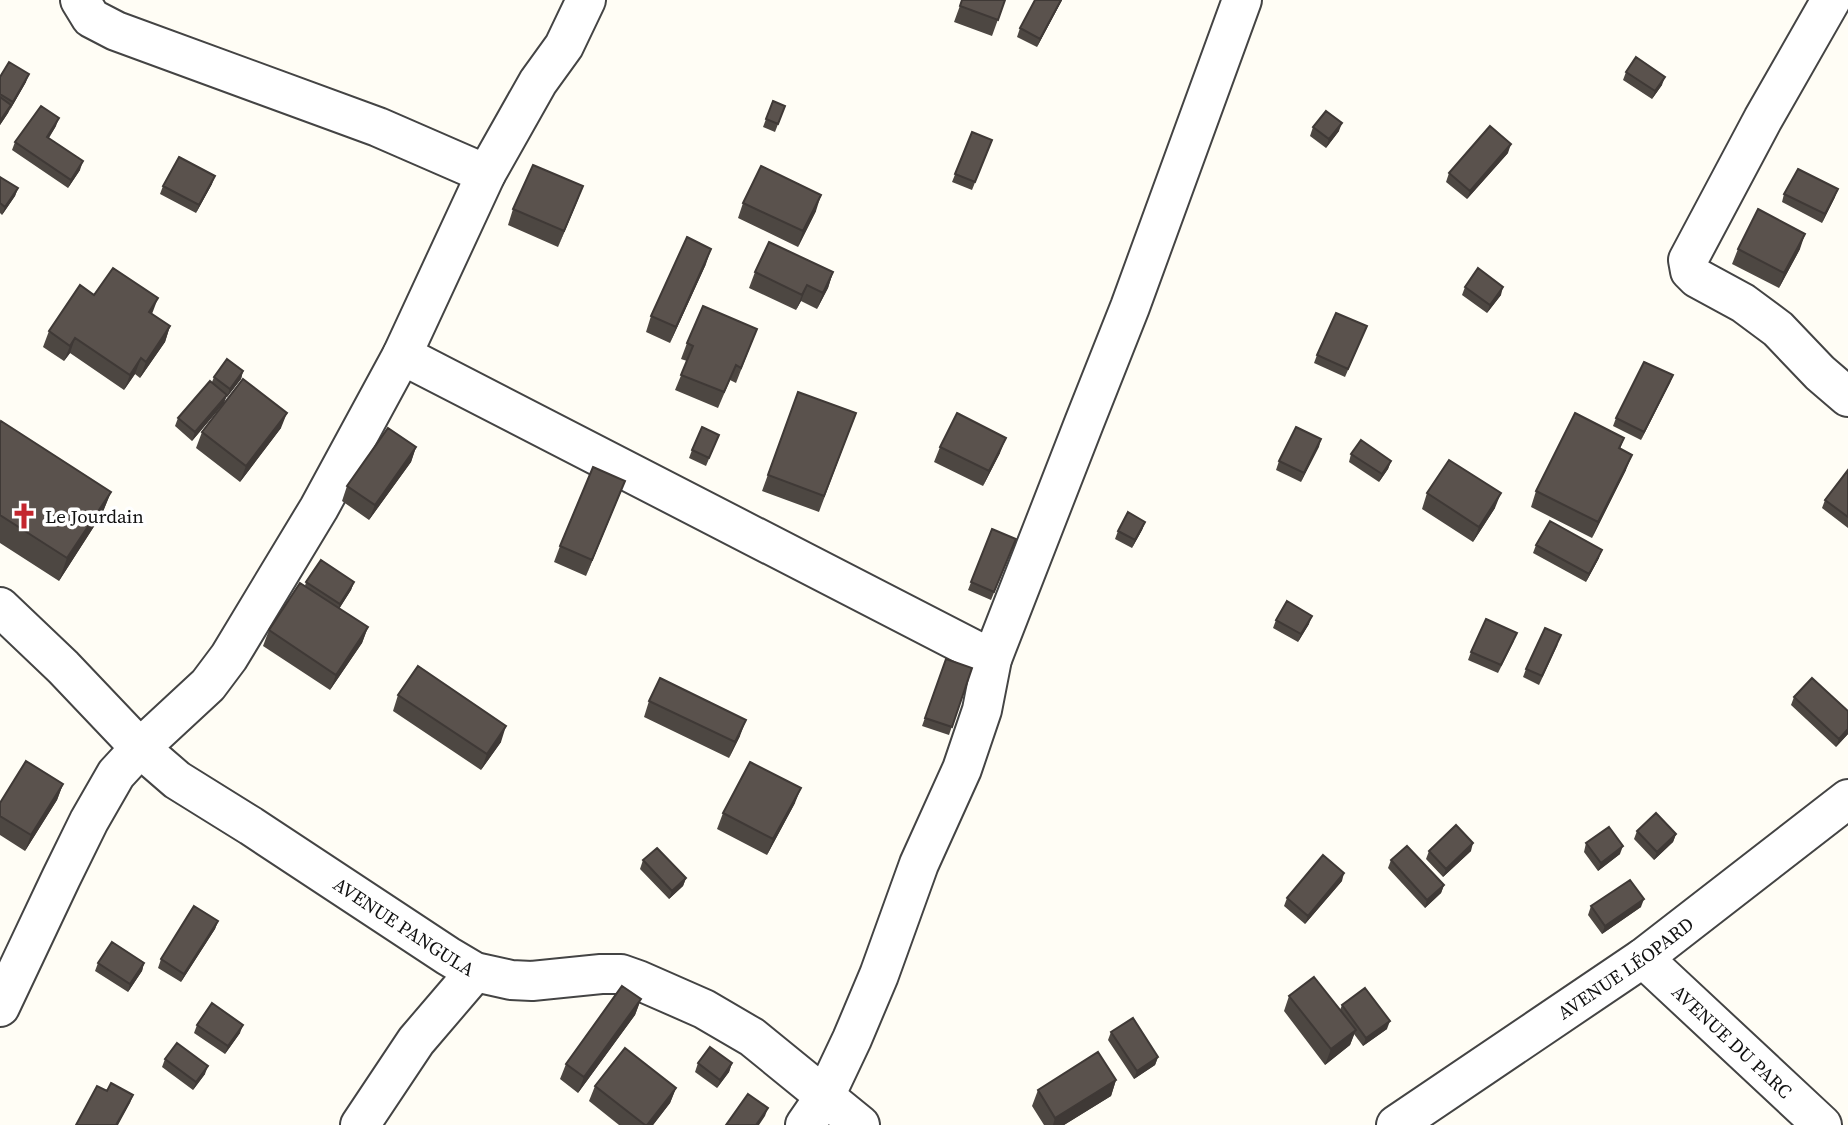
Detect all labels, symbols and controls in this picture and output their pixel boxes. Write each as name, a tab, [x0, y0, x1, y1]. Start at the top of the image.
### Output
church icon: Le Jourdain	[9, 501, 39, 531]
place label: Le Jourdain	[45, 503, 144, 529]
street label: AVENUE PANGULA	[328, 871, 480, 982]
street label: AVENUE LÉOPARD	[1552, 911, 1699, 1025]
street label: AVENUE DU PARC	[1666, 979, 1798, 1104]

